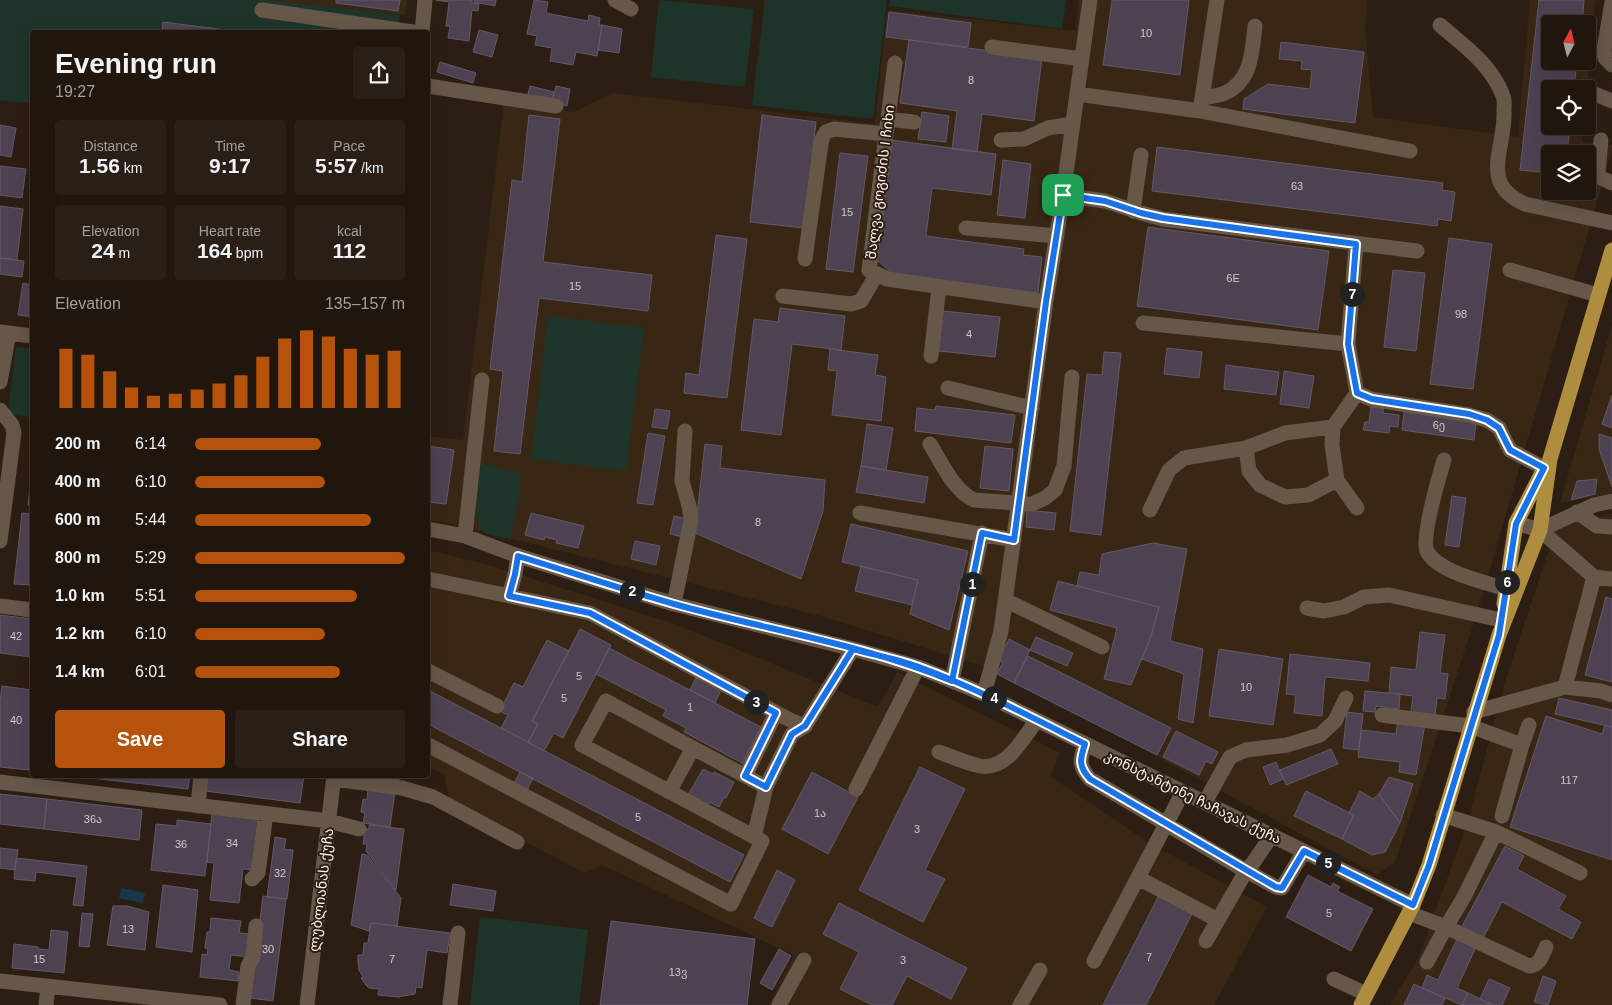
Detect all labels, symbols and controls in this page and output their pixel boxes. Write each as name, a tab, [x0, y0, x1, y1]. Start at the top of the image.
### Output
north arrow	[1541, 15, 1596, 70]
map controls	[1541, 15, 1596, 200]
house number: 10	[1140, 27, 1152, 39]
button: share	[353, 47, 405, 99]
text: Evening run	[55, 48, 217, 79]
house number: 8	[968, 74, 974, 86]
button: locate	[1541, 80, 1596, 135]
text: 19:27	[55, 83, 95, 100]
street label: შალვა გოგიძის I ჩიხი	[863, 104, 898, 260]
text: Distance	[83, 138, 138, 154]
text: Time	[215, 138, 245, 154]
text: Pace	[333, 138, 365, 154]
button: layers	[1541, 145, 1596, 200]
text: 1.56	[79, 154, 120, 177]
text: 9:17	[209, 154, 251, 177]
text: 5:57	[315, 154, 357, 177]
text: km	[120, 160, 142, 176]
text: /km	[357, 160, 384, 176]
pin	[1042, 174, 1084, 216]
house number: 63	[1291, 180, 1303, 192]
icon: arrive	[1049, 181, 1077, 209]
house number: 15	[841, 206, 853, 218]
text: Elevation	[82, 223, 139, 239]
text: Heart rate	[199, 223, 261, 239]
text: kcal	[337, 223, 362, 239]
text: 24	[91, 239, 115, 262]
text: 164	[197, 239, 232, 262]
text: 112	[332, 239, 366, 262]
text: m	[115, 245, 130, 261]
text: bpm	[232, 245, 263, 261]
house number: 6E	[1226, 272, 1240, 284]
house number: 15	[569, 280, 581, 292]
pin: 7	[1340, 282, 1364, 306]
text: 7	[1349, 286, 1356, 302]
text: Elevation	[55, 295, 121, 312]
text: 135–157 m	[325, 295, 405, 312]
house number: 98	[1455, 308, 1467, 320]
house number: 4	[966, 328, 972, 340]
house number: 6ე	[1433, 419, 1445, 432]
text: 200 m	[55, 435, 100, 452]
text: 6:14	[135, 435, 166, 452]
text: 400 m	[55, 473, 100, 490]
text: 6:10	[135, 473, 166, 490]
text: 600 m	[55, 511, 100, 528]
text: 5:44	[135, 511, 166, 528]
house number: 8	[755, 516, 761, 528]
text: 800 m	[55, 549, 100, 566]
text: 5:29	[135, 549, 166, 566]
pin: 6	[1494, 570, 1520, 594]
pin: 1	[960, 572, 984, 596]
text: 6	[1504, 574, 1511, 590]
text: 1	[969, 576, 976, 592]
pin: 2	[620, 578, 644, 604]
text: 2	[629, 583, 636, 599]
text: 1.0 km	[55, 587, 105, 604]
text: 5:51	[135, 587, 166, 604]
text: 1.2 km	[55, 625, 105, 642]
text: 6:10	[135, 625, 166, 642]
house number: 42	[10, 630, 22, 642]
text: 1.4 km	[55, 663, 105, 680]
text: 6:01	[135, 663, 166, 680]
house number: 5	[576, 670, 582, 682]
house number: 10	[1240, 681, 1252, 693]
pin: 4	[982, 686, 1006, 710]
pin: 3	[744, 690, 768, 714]
text: 4	[991, 690, 998, 706]
house number: 5	[561, 692, 567, 704]
text: 3	[753, 694, 760, 710]
house number: 1	[687, 701, 693, 713]
button: Save	[55, 710, 225, 768]
button: Share	[235, 710, 405, 768]
house number: 40	[10, 714, 22, 726]
street label: კონსტანტინე ჩაჩავას ქუჩა	[1102, 747, 1284, 848]
house number: 117	[1560, 774, 1578, 786]
house number: 1ა	[814, 807, 826, 819]
house number: 5	[635, 811, 641, 823]
house number: 36ა	[84, 813, 102, 825]
house number: 3	[914, 823, 920, 835]
street label: ლუბლიანას ქუჩა	[305, 827, 338, 953]
house number: 34	[226, 837, 238, 849]
house number: 36	[175, 838, 187, 850]
pin: 5	[1316, 850, 1340, 876]
text: 5	[1325, 855, 1332, 871]
house number: 32	[274, 867, 286, 879]
house number: 5	[1326, 907, 1332, 919]
house number: 13	[122, 923, 134, 935]
house number: 30	[262, 943, 274, 955]
house number: 7	[1146, 951, 1152, 963]
house number: 15	[33, 953, 45, 965]
house number: 7	[389, 953, 395, 965]
house number: 3	[900, 954, 906, 966]
house number: 13ვ	[669, 966, 687, 979]

